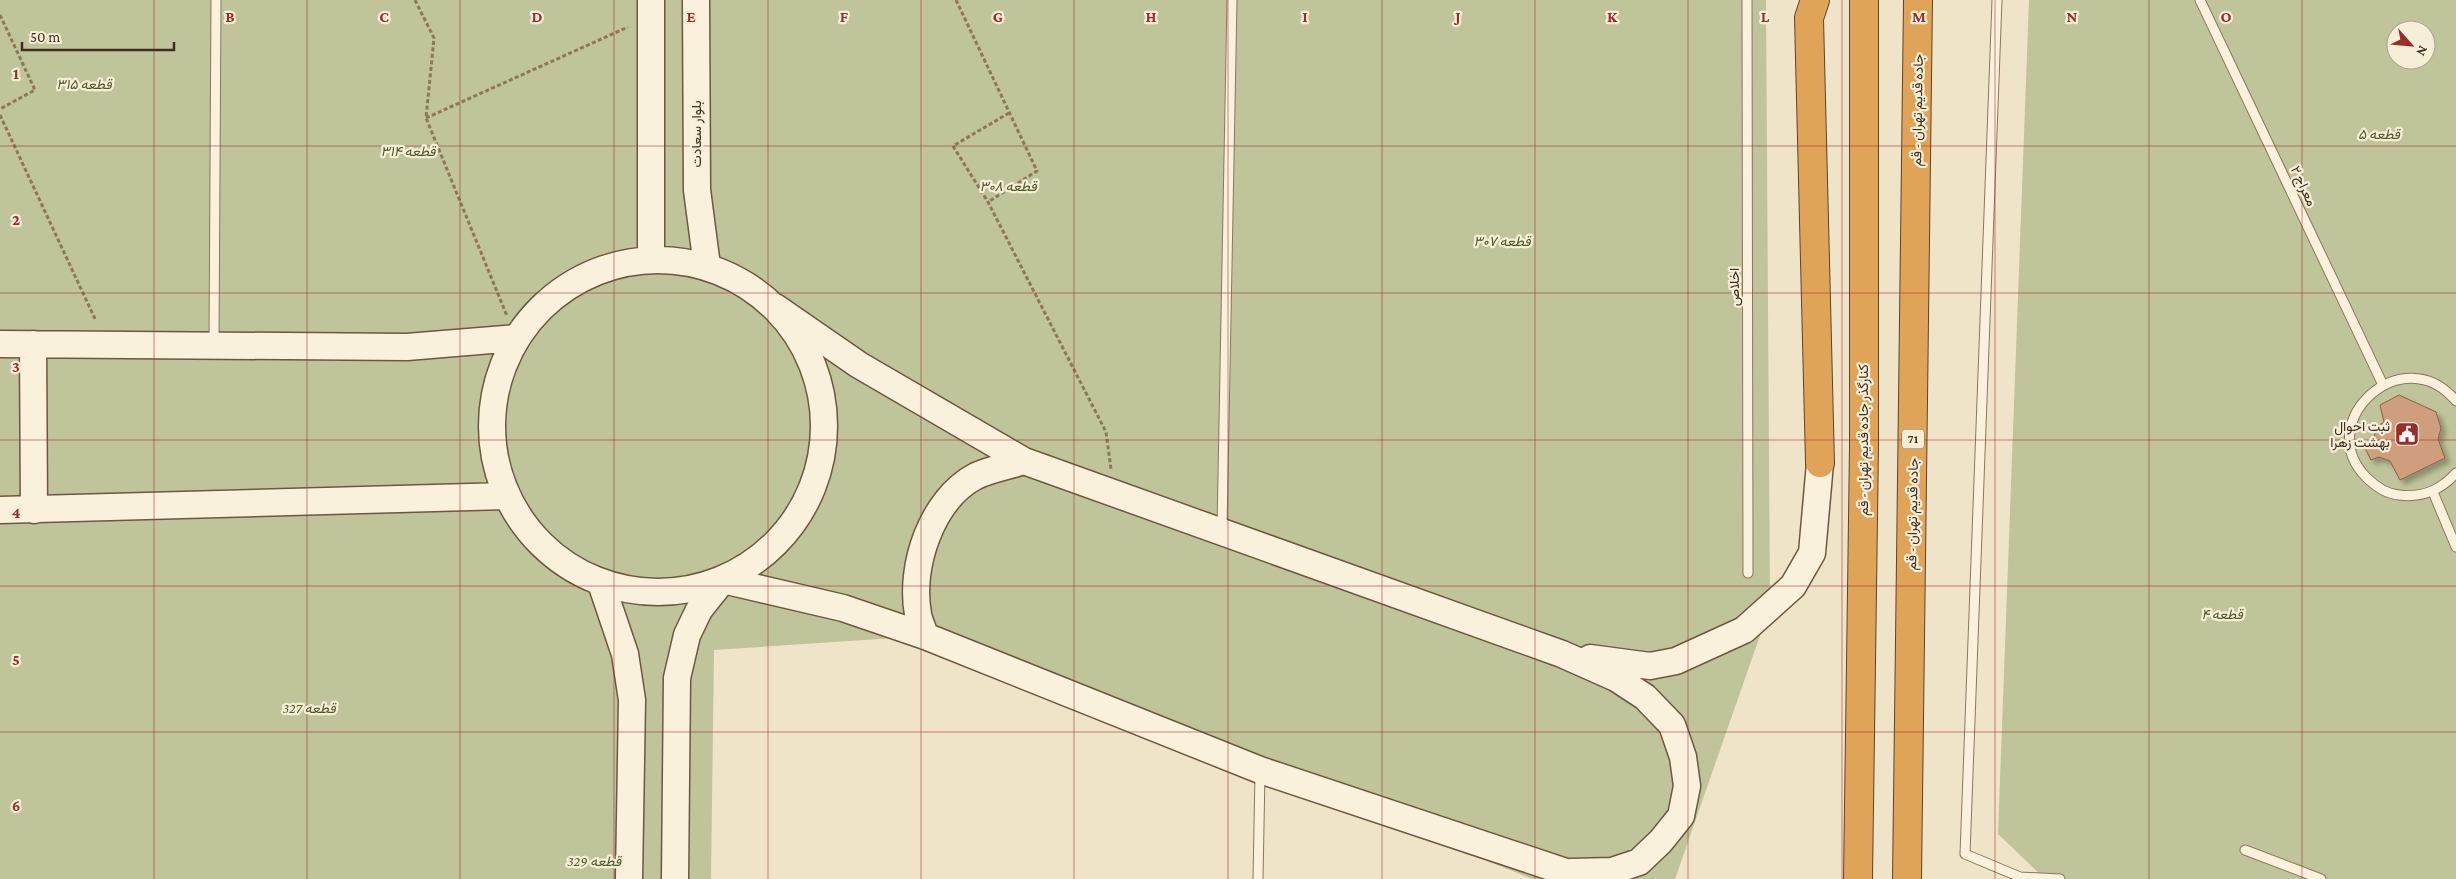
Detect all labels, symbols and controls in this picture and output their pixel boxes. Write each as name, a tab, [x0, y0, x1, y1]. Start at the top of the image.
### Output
text: B	[225, 8, 235, 25]
text: C	[379, 8, 389, 25]
text: D	[531, 8, 543, 25]
text: E	[686, 8, 696, 25]
text: F	[840, 8, 849, 25]
text: G	[993, 8, 1003, 25]
text: H	[1146, 8, 1157, 25]
text: I	[1302, 8, 1308, 25]
text: J	[1453, 8, 1461, 25]
text: K	[1607, 8, 1618, 25]
text: L	[1761, 8, 1770, 25]
text: M	[1912, 8, 1926, 25]
text: N	[2067, 8, 2078, 25]
text: O	[2220, 8, 2232, 25]
scale bar	[22, 20, 175, 52]
north arrow	[2386, 20, 2436, 70]
text: 50 m	[30, 29, 60, 45]
text: N	[2413, 43, 2432, 59]
street label: جاده قدیم تهران - قم	[1908, 54, 1927, 166]
text: 1	[13, 65, 19, 82]
park label: قطعه ۳۱۵	[56, 76, 113, 92]
street label: بلوار سعادت	[688, 100, 705, 168]
park label: قطعه ۵	[2358, 126, 2402, 142]
park label: قطعه ۳۱۴	[380, 143, 437, 159]
street label: معراج ۲	[2285, 163, 2320, 210]
park label: قطعه ۳۰۸	[979, 178, 1038, 194]
text: 2	[12, 211, 20, 228]
park label: قطعه ۳۰۷	[1473, 233, 1532, 249]
street label: اخلاص	[1726, 268, 1743, 306]
text: 3	[12, 358, 20, 375]
street label: کنارگذر جاده قدیم تهران - قم	[1855, 364, 1872, 516]
place label: ثبت احوال بهشت زهرا	[2330, 418, 2390, 451]
public building icon: ثبت احوال بهشت زهرا	[2394, 421, 2420, 447]
road number: 71	[1902, 429, 1924, 448]
street label: جاده قدیم تهران - قم	[1903, 458, 1922, 570]
text: 4	[12, 504, 21, 521]
park label: قطعه ۴	[2201, 606, 2244, 622]
text: 5	[12, 651, 20, 668]
park label: قطعه 327	[282, 700, 337, 716]
text: 6	[12, 797, 20, 814]
park label: قطعه 329	[567, 853, 623, 869]

